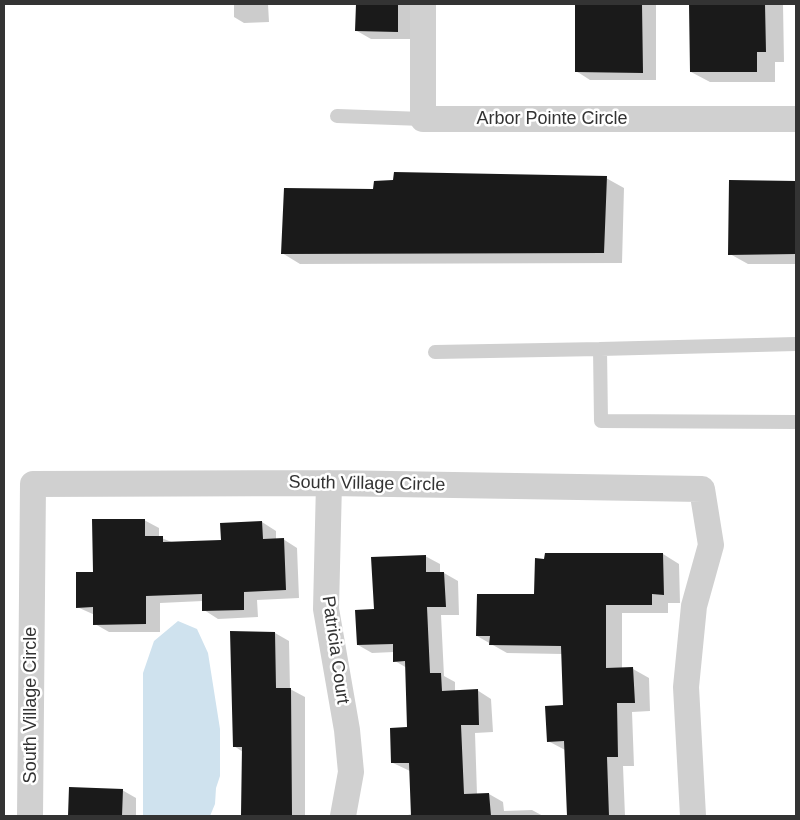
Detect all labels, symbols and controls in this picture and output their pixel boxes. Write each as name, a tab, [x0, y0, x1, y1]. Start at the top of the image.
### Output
street label: Arbor Pointe Circle	[476, 108, 628, 130]
street label: South Village Circle	[288, 472, 446, 496]
street label: Patricia Court	[317, 595, 353, 705]
street label: South Village Circle	[20, 627, 42, 783]

